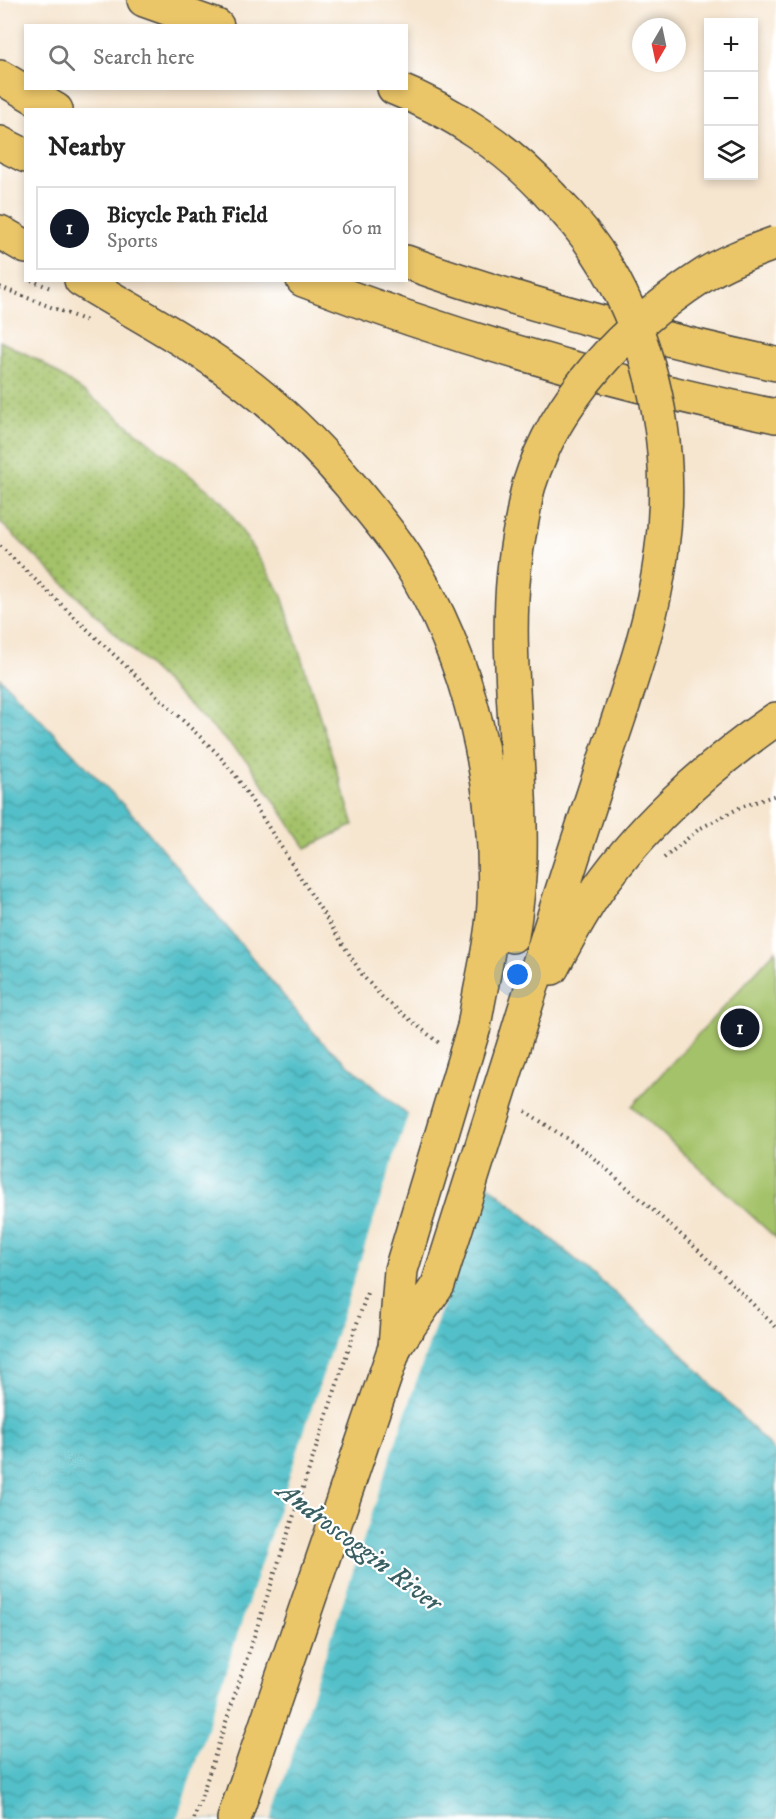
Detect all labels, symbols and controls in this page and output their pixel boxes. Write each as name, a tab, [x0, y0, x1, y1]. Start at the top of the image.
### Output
north arrow	[632, 18, 686, 72]
map controls	[704, 18, 758, 180]
button: +	[704, 18, 758, 72]
search box	[24, 24, 408, 90]
icon: search	[45, 41, 78, 74]
text: Search here	[93, 44, 195, 71]
button: −	[704, 72, 758, 126]
button: layers	[704, 126, 758, 180]
text: Nearby	[48, 131, 125, 164]
text: Bicycle Path Field	[107, 202, 267, 229]
text: 1	[66, 216, 73, 241]
text: 60 m	[342, 216, 382, 241]
text: Sports	[107, 229, 158, 254]
your location	[503, 960, 532, 989]
pin: 1	[720, 1006, 760, 1050]
water label: Androscoggin River	[268, 1472, 450, 1621]

